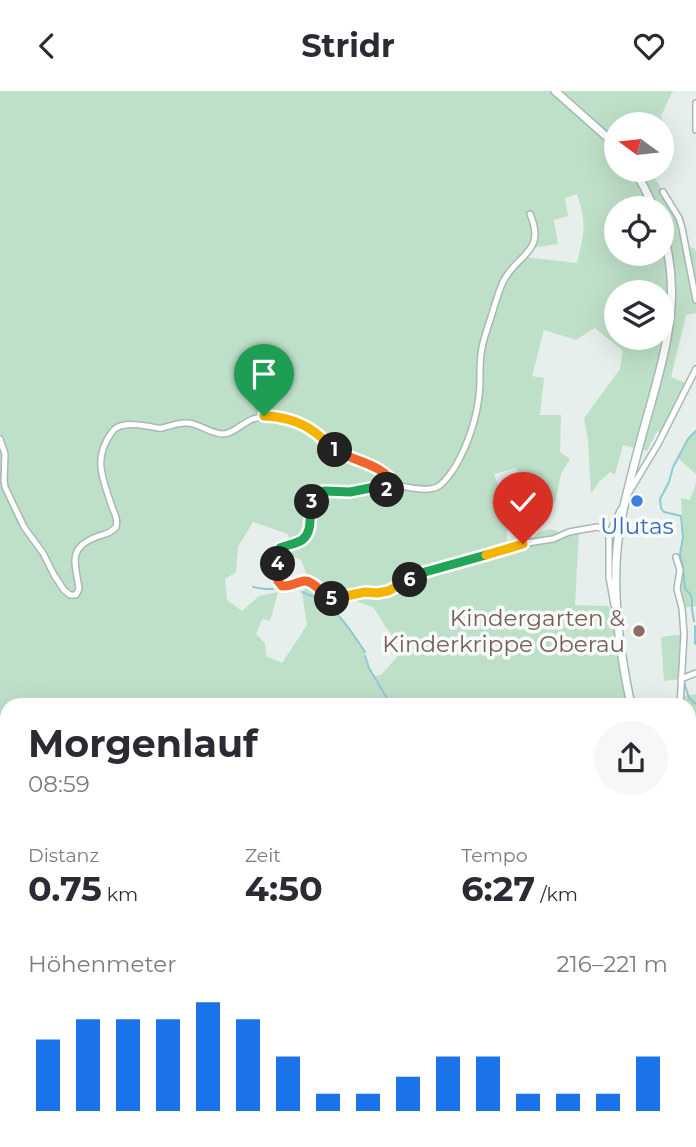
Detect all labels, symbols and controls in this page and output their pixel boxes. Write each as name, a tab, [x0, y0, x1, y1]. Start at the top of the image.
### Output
text: Stridr	[301, 26, 395, 65]
icon: back	[28, 27, 66, 65]
icon: heart	[630, 27, 668, 65]
north arrow	[604, 112, 674, 182]
map controls	[604, 112, 674, 350]
button: locate	[604, 196, 674, 266]
button: layers	[604, 280, 674, 350]
pin	[234, 344, 294, 416]
icon: arrive	[245, 355, 283, 393]
pin: 1	[318, 433, 352, 467]
text: 1	[331, 438, 338, 461]
pin	[493, 472, 553, 544]
pin: 2	[370, 473, 404, 507]
text: 2	[381, 478, 392, 501]
icon: check	[504, 483, 542, 521]
pin: 3	[294, 485, 330, 519]
text: 3	[306, 490, 317, 513]
marker: Ulutas	[629, 493, 645, 509]
place label: Ulutas	[600, 512, 674, 540]
pin: 4	[260, 547, 296, 581]
text: 4	[271, 552, 284, 575]
pin: 6	[392, 563, 428, 597]
text: 6	[403, 568, 416, 591]
pin: 5	[314, 581, 350, 617]
text: 5	[326, 587, 337, 610]
place label: Kindergarten & Kinderkrippe Oberau	[382, 604, 626, 658]
marker: Kindergarten & Kinderkrippe Oberau	[631, 623, 647, 639]
text: Morgenlauf	[28, 720, 258, 767]
button: share	[594, 721, 668, 795]
text: 08:59	[28, 770, 90, 798]
text: Distanz	[28, 844, 99, 867]
text: Zeit	[245, 844, 281, 867]
text: Tempo	[461, 844, 528, 867]
text: 0.75	[28, 867, 102, 910]
text: 4:50	[245, 867, 323, 910]
text: 6:27	[461, 867, 535, 910]
text: km	[102, 883, 138, 906]
text: /km	[535, 883, 578, 906]
text: Höhenmeter	[28, 950, 176, 978]
text: 216–221 m	[556, 950, 668, 978]

